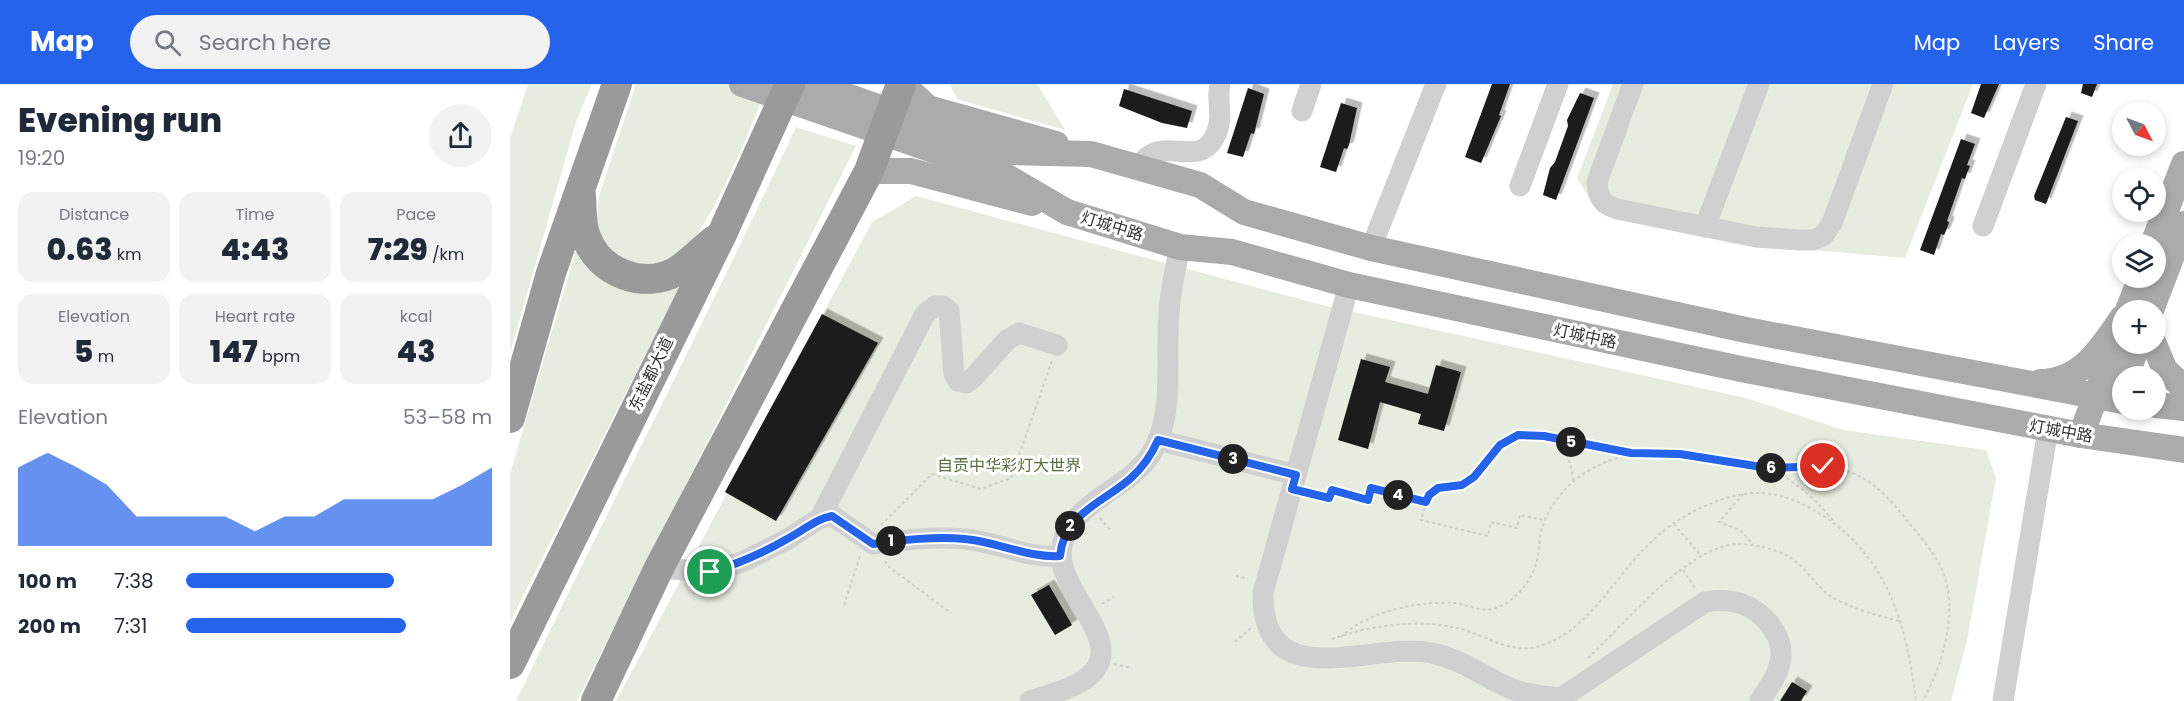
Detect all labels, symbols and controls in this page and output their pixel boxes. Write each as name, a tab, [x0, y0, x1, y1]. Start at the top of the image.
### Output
search box	[130, 15, 550, 69]
text: Map	[30, 22, 94, 61]
icon: search	[151, 26, 184, 59]
text: Search here	[199, 27, 331, 58]
text: Map	[1914, 28, 1960, 57]
text: Layers	[1993, 28, 2060, 57]
text: Share	[2093, 28, 2154, 57]
text: Evening run	[18, 97, 222, 144]
north arrow	[2112, 102, 2166, 156]
map controls	[2112, 102, 2166, 420]
button: share	[429, 104, 492, 167]
text: 19:20	[18, 144, 65, 172]
button: locate	[2112, 168, 2166, 222]
text: Distance	[59, 203, 129, 226]
text: Time	[236, 203, 275, 226]
text: Pace	[396, 203, 436, 226]
street label: 灯城中路	[1078, 206, 1146, 246]
text: 0.63	[46, 228, 113, 271]
text: 4:43	[221, 228, 289, 271]
text: 7:29	[368, 228, 428, 271]
button: layers	[2112, 234, 2166, 288]
text: km	[113, 243, 142, 266]
text: /km	[428, 243, 464, 266]
button: +	[2112, 300, 2166, 354]
text: Elevation	[58, 305, 130, 328]
text: Heart rate	[215, 305, 295, 328]
text: kcal	[400, 305, 432, 328]
street label: 灯城中路	[1551, 318, 1619, 354]
text: 5	[74, 330, 93, 373]
text: 147	[210, 330, 258, 373]
text: 43	[396, 330, 436, 373]
street label: 东盐都大道	[623, 333, 679, 415]
text: m	[93, 345, 114, 368]
text: bpm	[258, 345, 300, 368]
button: −	[2112, 366, 2166, 420]
text: Elevation	[18, 403, 108, 431]
text: 53–58 m	[403, 403, 492, 431]
street label: 灯城中路	[2027, 414, 2095, 448]
pin: 5	[1556, 427, 1586, 457]
text: 5	[1566, 430, 1576, 453]
pin	[1797, 440, 1848, 491]
pin: 3	[1218, 444, 1248, 474]
text: 3	[1228, 447, 1238, 470]
icon: check	[1806, 449, 1839, 482]
pin: 6	[1756, 453, 1786, 483]
park label: 自贡中华彩灯大世界	[937, 454, 1081, 477]
text: 6	[1766, 456, 1776, 479]
pin: 4	[1383, 480, 1413, 510]
text: 4	[1393, 483, 1403, 506]
pin: 2	[1055, 511, 1085, 541]
text: 2	[1065, 514, 1075, 537]
pin: 1	[876, 526, 906, 556]
text: 1	[888, 529, 894, 552]
pin	[684, 546, 735, 597]
icon: arrive	[693, 555, 726, 588]
text: 100 m	[18, 567, 77, 595]
text: 7:38	[114, 567, 154, 595]
text: 200 m	[18, 612, 81, 640]
text: 7:31	[114, 612, 147, 640]

